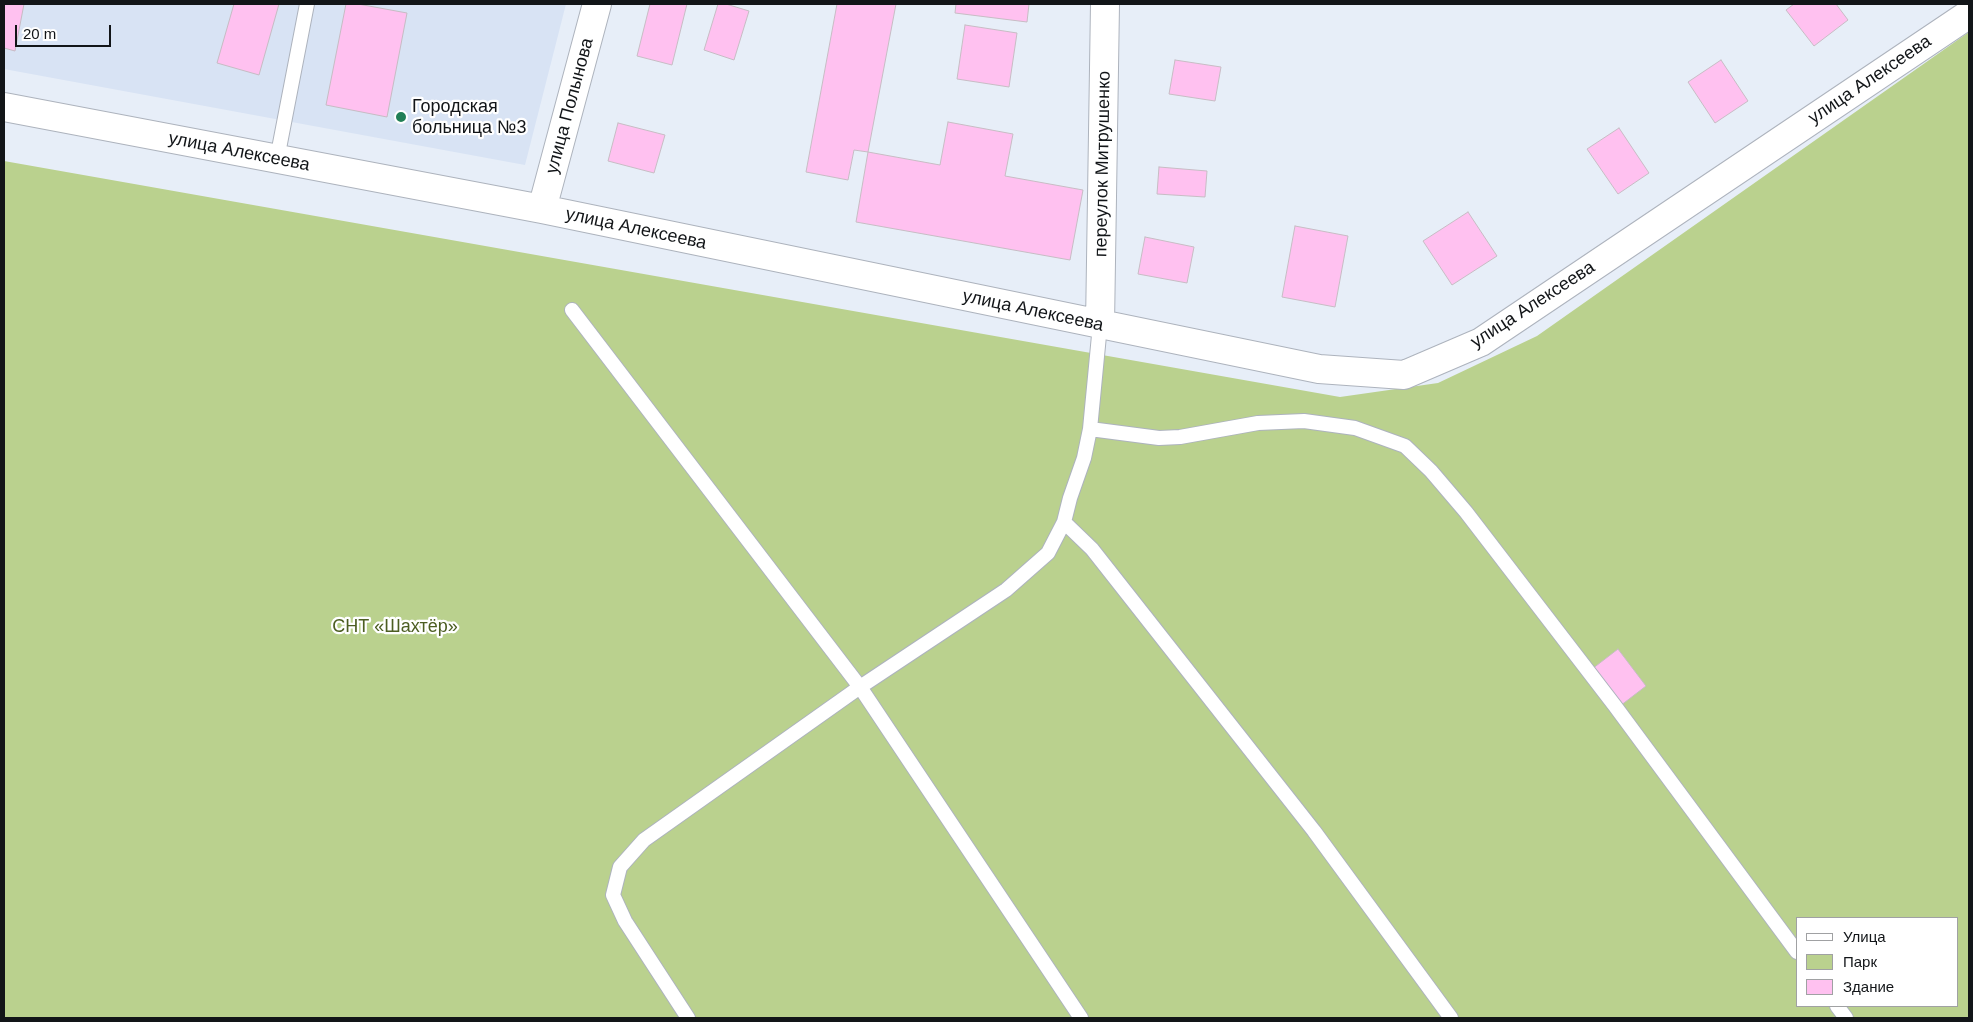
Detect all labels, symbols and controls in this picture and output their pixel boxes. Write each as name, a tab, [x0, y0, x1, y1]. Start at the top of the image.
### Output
scale bar	[18, 15, 114, 47]
text: 20 m	[23, 25, 56, 42]
street label: улица Алексеева	[1804, 31, 1936, 129]
street label: улица Полынова	[541, 36, 599, 176]
street label: переулок Митрушенко	[1091, 71, 1115, 257]
place label: Городская больница №3	[412, 96, 526, 138]
marker: Городская больница №3	[394, 110, 408, 124]
street label: улица Алексеева	[167, 128, 311, 176]
street label: улица Алексеева	[564, 204, 708, 254]
street label: улица Алексеева	[1467, 257, 1599, 353]
street label: улица Алексеева	[961, 286, 1105, 336]
park label: СНТ «Шахтёр»	[332, 616, 458, 638]
legend	[1796, 917, 1958, 1007]
text: Улица	[1843, 928, 1886, 945]
text: Парк	[1843, 953, 1877, 970]
text: Здание	[1843, 978, 1894, 995]

